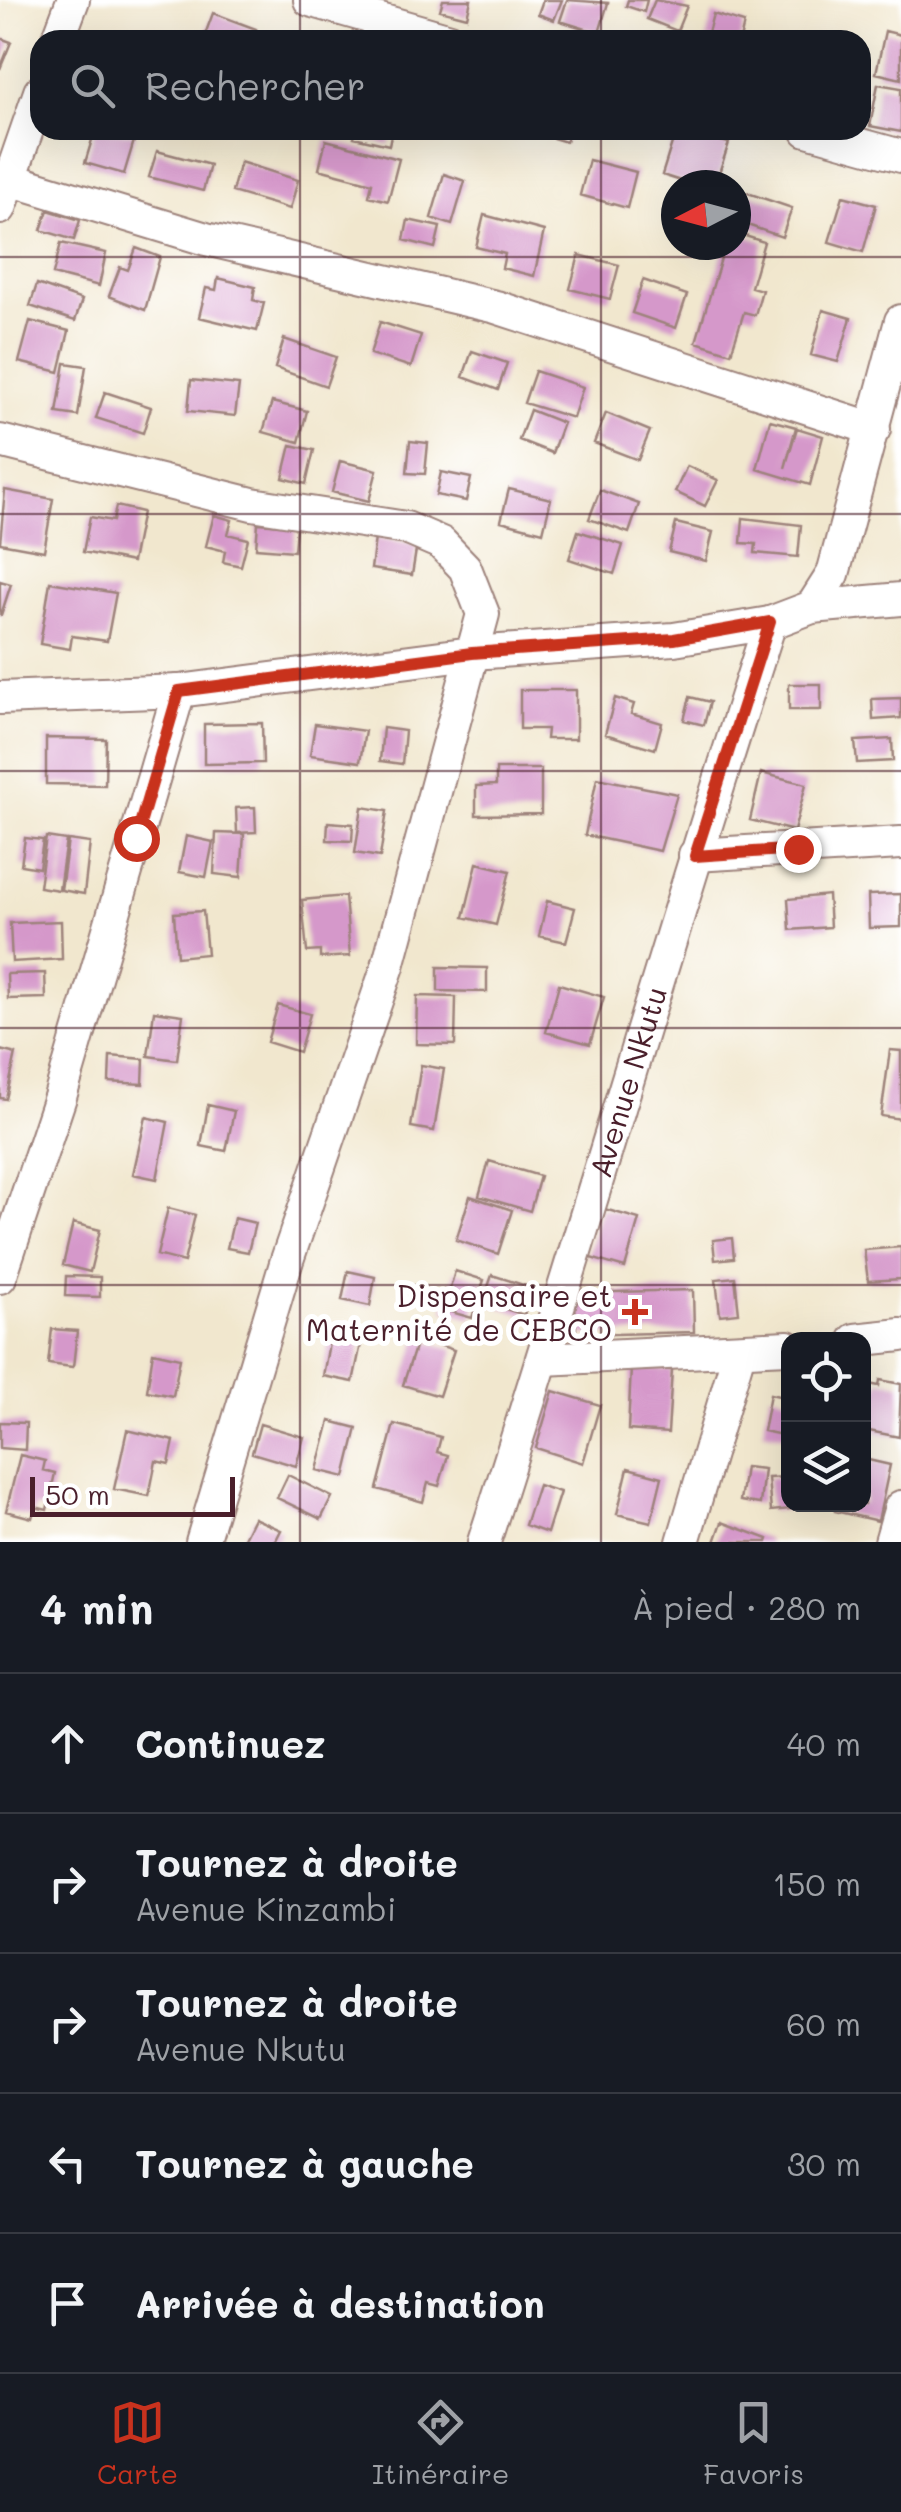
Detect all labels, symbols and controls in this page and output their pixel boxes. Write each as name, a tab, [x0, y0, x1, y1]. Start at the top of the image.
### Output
search box	[30, 30, 871, 140]
icon: search	[65, 58, 120, 113]
text: Rechercher	[145, 60, 366, 110]
north arrow	[661, 170, 751, 260]
route start	[114, 816, 160, 862]
route end	[776, 827, 822, 873]
street label: Avenue Nkutu	[579, 981, 675, 1182]
place label: Dispensaire et Maternité de CEBCO	[306, 1275, 612, 1349]
marker: Dispensaire et Maternité de CEBCO	[622, 1299, 648, 1325]
map controls	[781, 1332, 871, 1512]
button: locate	[781, 1332, 871, 1422]
button: layers	[781, 1422, 871, 1512]
scale bar	[30, 1472, 235, 1516]
text: 50 m	[45, 1476, 110, 1512]
text: 4 min	[40, 1580, 153, 1635]
text: À pied · 280 m	[632, 1586, 861, 1628]
icon: ahead	[40, 1716, 95, 1771]
text: Continuez	[135, 1718, 326, 1768]
text: 40 m	[787, 1722, 861, 1764]
text: Tournez à droite	[135, 1837, 458, 1887]
icon: right	[40, 1856, 95, 1911]
text: 150 m	[773, 1862, 861, 1904]
text: Avenue Kinzambi	[135, 1887, 396, 1929]
text: Tournez à droite	[135, 1977, 458, 2027]
icon: right	[40, 1996, 95, 2051]
text: 60 m	[786, 2002, 861, 2044]
text: Avenue Nkutu	[135, 2027, 346, 2069]
icon: left	[40, 2136, 95, 2191]
text: Tournez à gauche	[135, 2138, 474, 2188]
text: 30 m	[787, 2142, 861, 2184]
icon: arrive	[40, 2276, 95, 2331]
text: Arrivée à destination	[135, 2278, 545, 2328]
tab: Carte	[97, 2395, 178, 2491]
tab: Itinéraire	[372, 2395, 509, 2491]
tab: Favoris	[703, 2395, 804, 2491]

